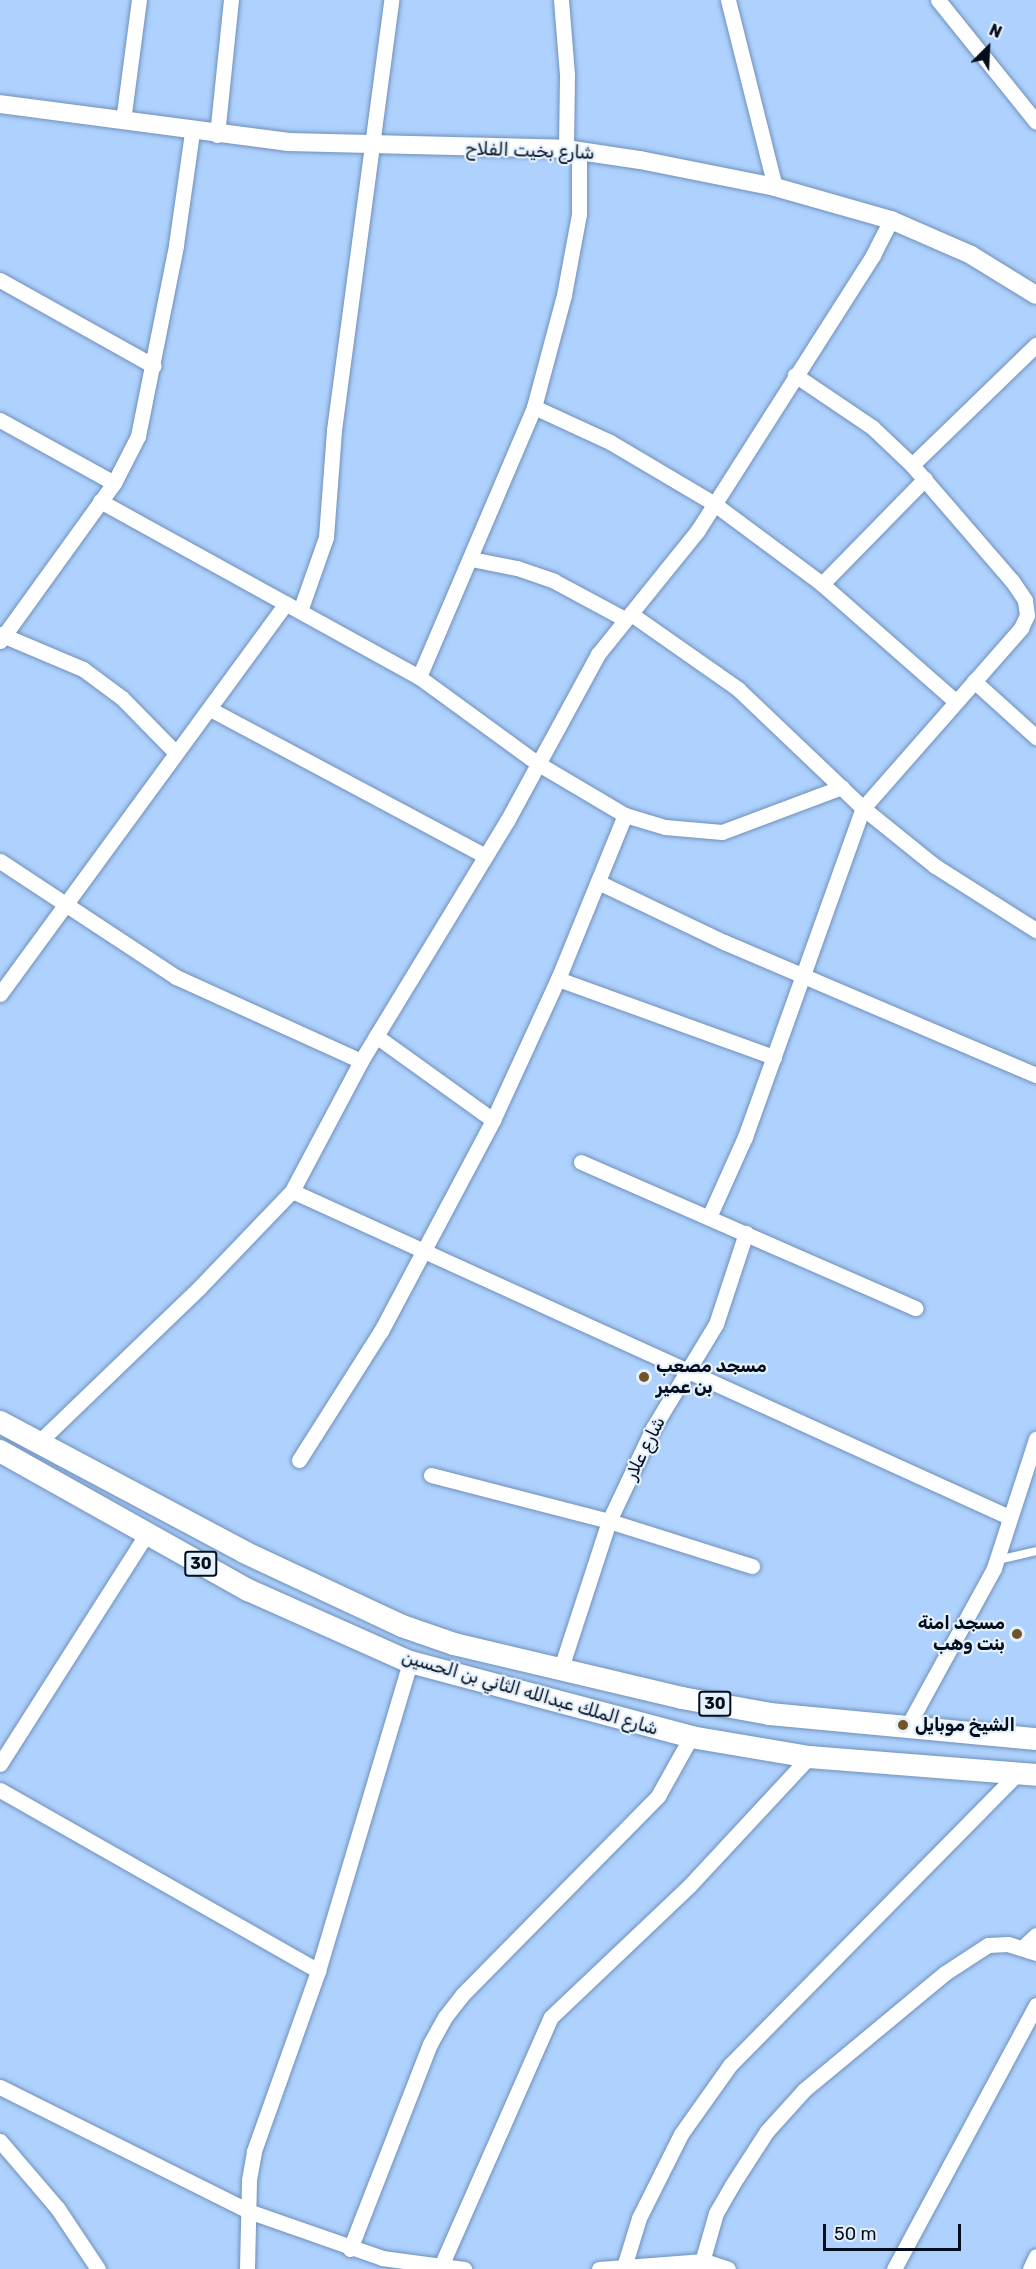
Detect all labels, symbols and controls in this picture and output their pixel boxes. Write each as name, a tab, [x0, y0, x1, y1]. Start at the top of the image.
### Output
north arrow	[958, 18, 1018, 78]
text: N	[986, 20, 1005, 42]
street label: شارع بخيت الفلاح	[465, 138, 595, 164]
place label: مسجد مصعب بن عمير	[656, 1356, 767, 1398]
marker: مسجد مصعب بن عمير	[637, 1370, 651, 1384]
street label: شارع علار	[620, 1413, 670, 1483]
road number: 30	[183, 1551, 219, 1577]
place label: مسجد امنة بنت وهب	[918, 1613, 1005, 1656]
marker: مسجد امنة بنت وهب	[1010, 1627, 1024, 1641]
street label: شارع الملك عبدالله الثاني بن الحسين	[399, 1646, 661, 1740]
road number: 30	[697, 1691, 733, 1717]
place label: الشيخ موبايل	[915, 1714, 1015, 1736]
marker: الشيخ موبايل	[896, 1718, 910, 1732]
scale bar	[826, 2212, 964, 2250]
text: 50 m	[834, 2223, 877, 2245]

